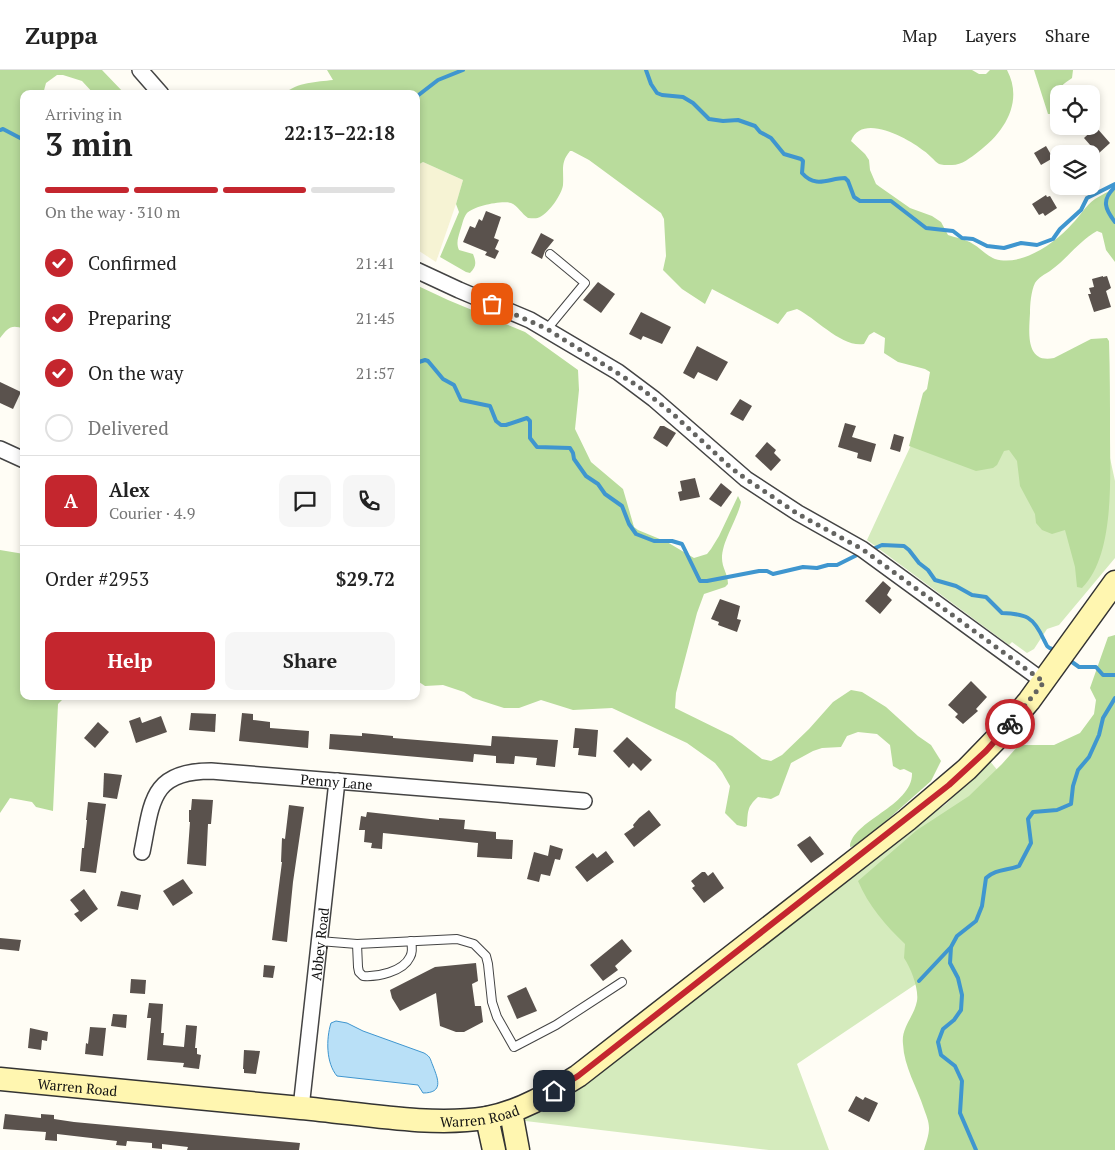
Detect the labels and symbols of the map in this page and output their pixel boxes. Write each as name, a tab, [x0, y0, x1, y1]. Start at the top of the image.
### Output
pin	[471, 283, 513, 325]
courier	[985, 699, 1035, 749]
street label: Penny Lane	[300, 769, 373, 793]
street label: Abbey Road	[306, 906, 333, 982]
pin	[533, 1070, 575, 1112]
street label: Warren Road	[37, 1073, 119, 1100]
street label: Warren Road	[440, 1100, 522, 1130]

